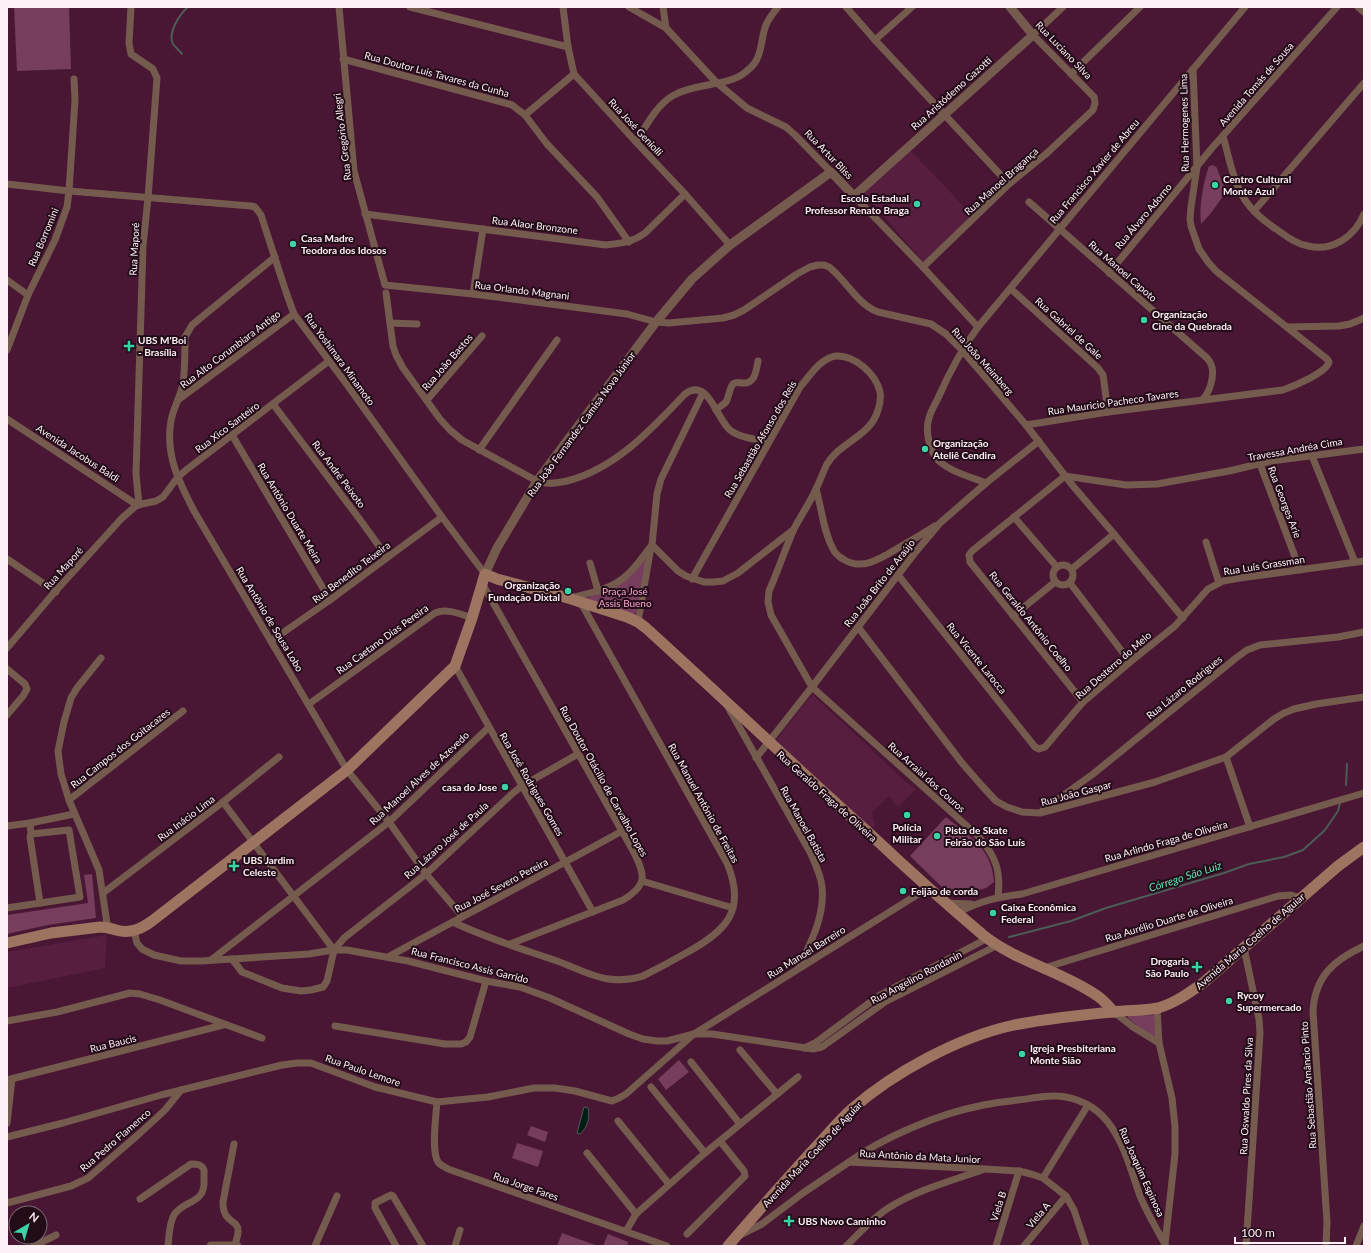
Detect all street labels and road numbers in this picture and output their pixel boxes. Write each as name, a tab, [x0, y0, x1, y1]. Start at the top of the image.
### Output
street label: Rua Luciano Silva	[1033, 19, 1095, 81]
street label: Avenida Tomás de Sousa	[1216, 40, 1296, 128]
street label: Rua Doutor Luis Tavares da Cunha	[363, 49, 511, 99]
street label: Rua Aristódemo Gazotti	[908, 54, 994, 132]
street label: Rua Hermogenes Lima	[1177, 74, 1191, 172]
street label: Rua Gregório Allegri	[331, 93, 353, 181]
street label: Rua José Geniolli	[606, 96, 666, 158]
street label: Rua Francisco Xavier de Abreu	[1047, 116, 1141, 226]
street label: Rua Artur Bliss	[802, 127, 856, 181]
street label: Rua Manoel Bragança	[962, 145, 1040, 217]
street label: Rua Álvaro Adorno	[1112, 180, 1174, 251]
street label: Rua Borromini	[25, 206, 61, 268]
street label: Rua Alaor Bronzone	[491, 214, 579, 236]
street label: Rua Maporé	[127, 222, 141, 276]
street label: Rua Manoel Capoto	[1086, 238, 1160, 304]
street label: Rua Orlando Magnani	[474, 278, 570, 302]
street label: Rua Gabriel de Gale	[1033, 295, 1105, 361]
street label: Rua Alto Corumbiara Antigo	[178, 307, 283, 391]
street label: Rua Yoshimara Minamoto	[302, 310, 378, 408]
street label: Rua João Meimberg	[950, 325, 1016, 397]
street label: Rua João Bastos	[419, 331, 475, 393]
street label: Rua João Fernandez Camisa Nova Júnior	[524, 349, 638, 499]
street label: Rua Sebastião Afonso dos Reis	[721, 378, 799, 500]
street label: Rua Mauricio Pacheco Tavares	[1047, 387, 1179, 417]
street label: Rua Xico Santeiro	[193, 399, 262, 455]
street label: Avenida Jacobus Baldi	[34, 422, 122, 484]
street label: Travessa Andréa Cima	[1247, 435, 1343, 463]
street label: Rua André Peixoto	[310, 438, 368, 510]
street label: Rua Antônio Duarte Meira	[255, 461, 325, 565]
street label: Rua Georges Arie	[1266, 464, 1304, 540]
street label: Rua João Brito de Araújo	[841, 536, 917, 629]
street label: Rua Benedito Teixeira	[310, 539, 392, 605]
street label: Rua Maporé	[41, 544, 85, 592]
street label: Rua Luís Grassman	[1223, 553, 1305, 577]
street label: Rua Antônio de Sousa Lobo	[234, 564, 306, 674]
street label: Rua Geraldo Antônio Coelho	[987, 569, 1075, 674]
street label: Rua Caetano Dias Pereira	[334, 602, 430, 676]
street label: Rua Vicente Larocca	[944, 620, 1010, 696]
street label: Rua Desterro do Melo	[1073, 629, 1154, 701]
street label: Rua Lázaro Rodrigues	[1144, 653, 1224, 721]
street label: Rua Doutor Otácilio de Carvalho Lopes	[557, 704, 651, 858]
street label: Rua Campos dos Goitacazes	[68, 705, 172, 791]
street label: Rua Manoel Alves de Azevedo	[367, 728, 472, 827]
street label: Rua José Rodrigues Gomes	[497, 730, 567, 838]
street label: Rua Arraial dos Couros	[886, 739, 968, 815]
street label: Rua Manuel Antônio de Freitas	[666, 741, 742, 865]
street label: Rua Geraldo Fraga de Oliveira	[775, 748, 879, 844]
street label: Rua João Gaspar	[1039, 778, 1113, 808]
street label: Rua Manoel Batista	[778, 784, 830, 864]
street label: Rua Inácio Lima	[155, 793, 217, 843]
street label: Rua Lázaro José de Paula	[401, 799, 491, 881]
street label: Rua Arlindo Fraga de Oliveira	[1103, 818, 1229, 864]
street label: Rua José Severo Pereira	[452, 855, 550, 915]
street label: Avenida Maria Coelho de Aguiar	[1193, 890, 1307, 992]
street label: Rua Aurélio Duarte de Oliveira	[1104, 894, 1234, 944]
street label: Rua Manoel Barreiro	[765, 923, 848, 981]
street label: Rua Francisco Assis Garrido	[410, 945, 530, 985]
street label: Rua Angelino Rondanin	[868, 948, 964, 1006]
street label: Rua Sebastião Amâncio Pinto	[1298, 1021, 1318, 1149]
street label: Rua Baucis	[88, 1031, 138, 1055]
street label: Rua Oswaldo Pires da Silva	[1237, 1037, 1255, 1155]
street label: Rua Paulo Lemore	[324, 1051, 402, 1089]
street label: Avenida Maria Coelho de Aguiar	[760, 1098, 865, 1210]
street label: Rua Pedro Flamenco	[77, 1106, 153, 1174]
street label: Rua Joaquim Espinosa	[1117, 1125, 1167, 1219]
street label: Rua Antônio da Mata Junior	[859, 1147, 981, 1165]
street label: Rua Jorge Fares	[492, 1169, 560, 1203]
street label: Viela B	[988, 1189, 1008, 1223]
street label: Viela A	[1024, 1199, 1053, 1231]

